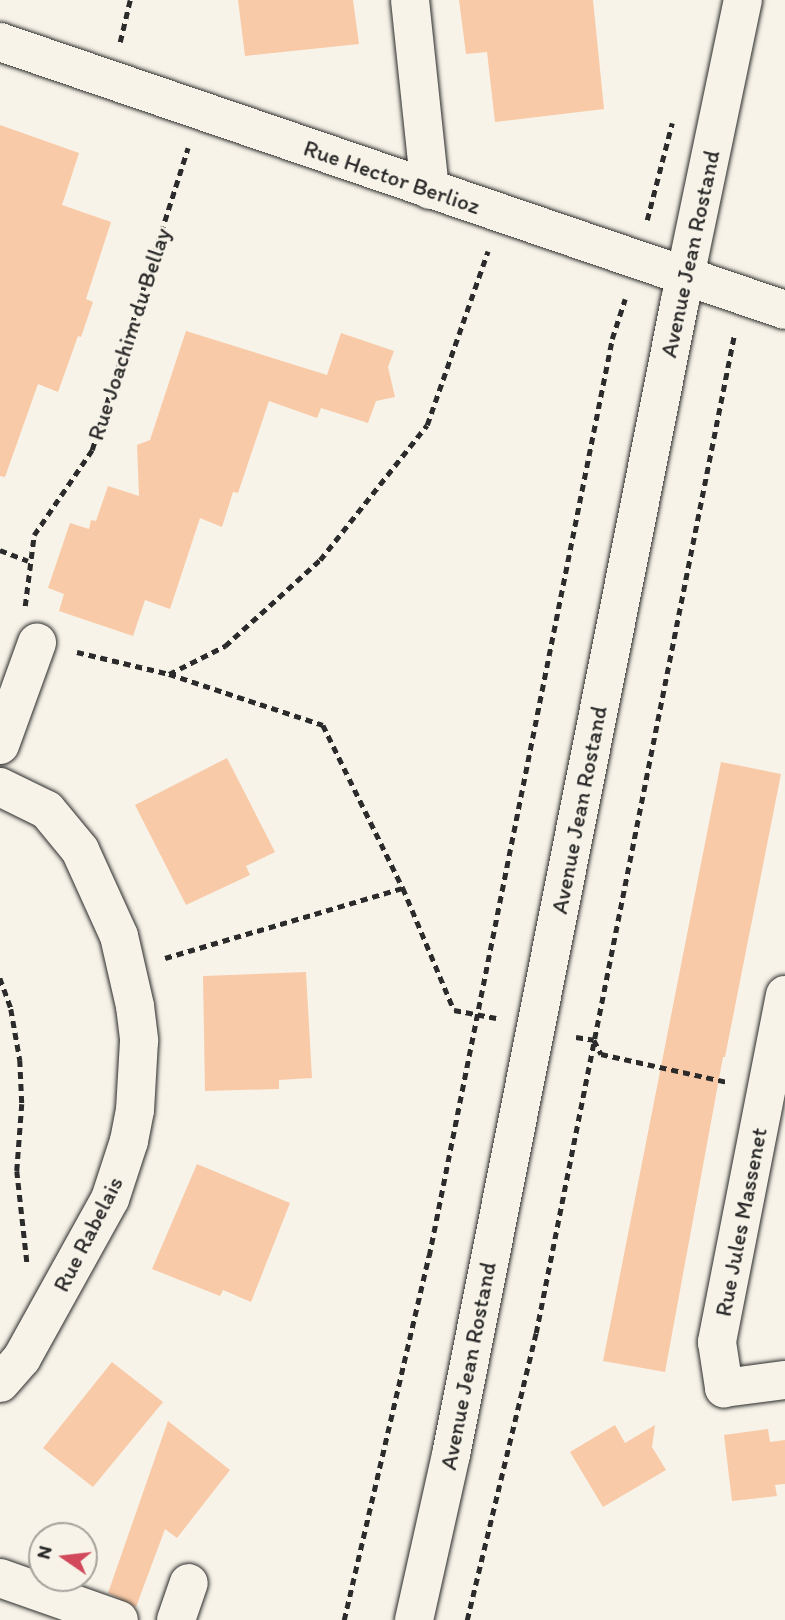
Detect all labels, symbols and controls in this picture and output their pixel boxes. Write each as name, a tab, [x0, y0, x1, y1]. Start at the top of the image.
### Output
street label: Rue Hector Berlioz	[300, 134, 484, 220]
street label: Avenue Jean Rostand	[655, 148, 725, 360]
street label: Rue Joachim du Bellay	[82, 225, 176, 443]
street label: Avenue Jean Rostand	[545, 704, 613, 916]
street label: Rue Jules Massenet	[709, 1124, 773, 1320]
street label: Rue Rabelais	[47, 1172, 129, 1296]
street label: Avenue Jean Rostand	[434, 1260, 502, 1472]
north arrow	[28, 1522, 98, 1592]
text: N	[31, 1543, 57, 1561]

